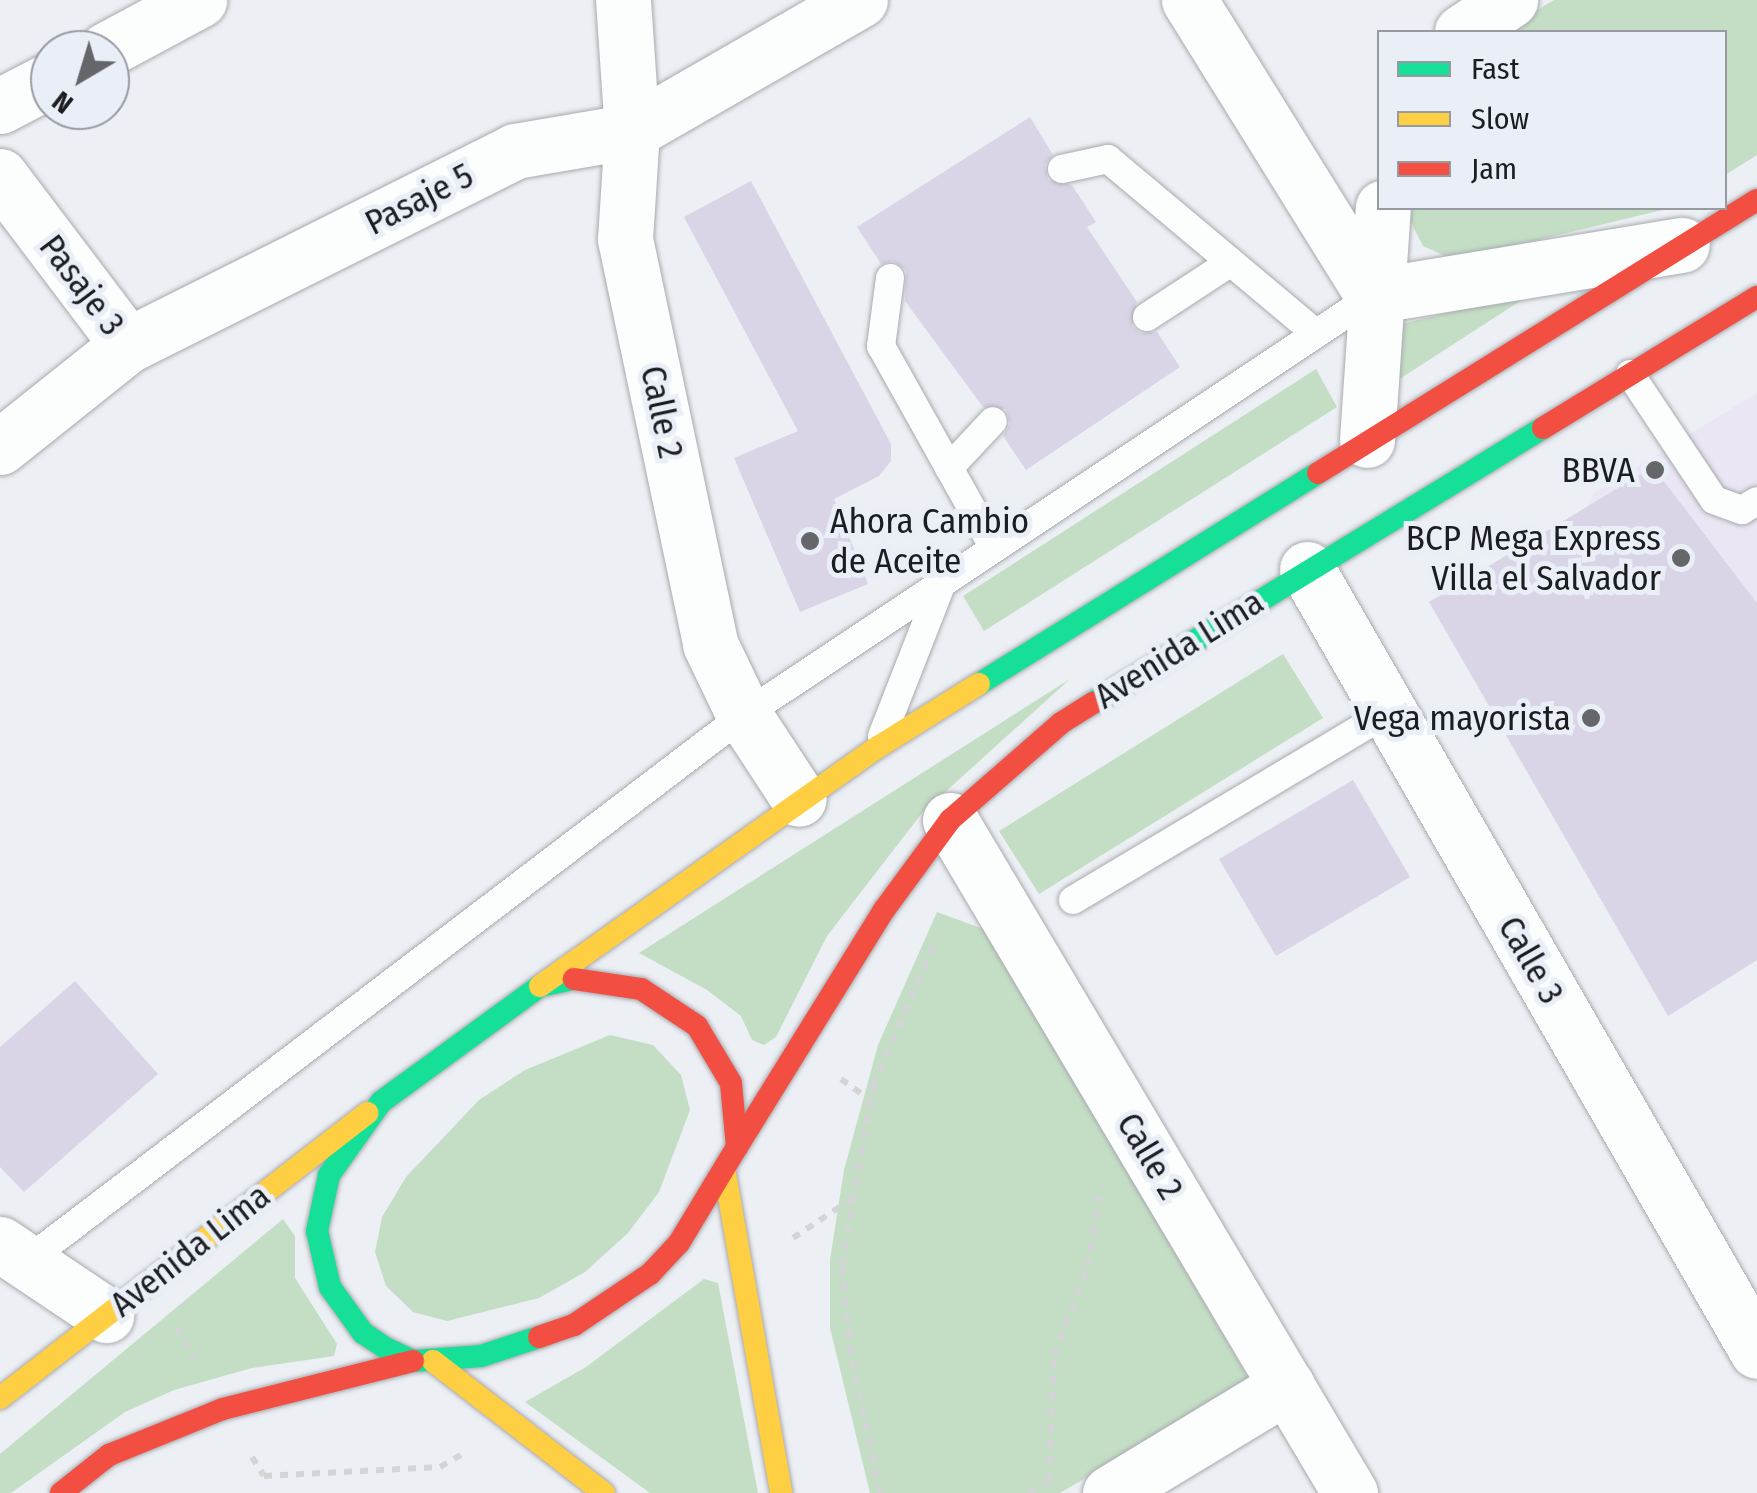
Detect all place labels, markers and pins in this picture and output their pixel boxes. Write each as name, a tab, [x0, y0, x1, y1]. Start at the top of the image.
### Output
place label: BBVA	[1562, 449, 1635, 491]
marker: BBVA	[1644, 459, 1666, 481]
place label: Ahora Cambio de Aceite	[830, 500, 1029, 582]
place label: BCP Mega Express Villa el Salvador	[1406, 517, 1661, 599]
marker: Ahora Cambio de Aceite	[799, 530, 821, 552]
marker: BCP Mega Express Villa el Salvador	[1670, 547, 1692, 569]
place label: Vega mayorista	[1354, 697, 1571, 739]
marker: Vega mayorista	[1580, 707, 1602, 729]

